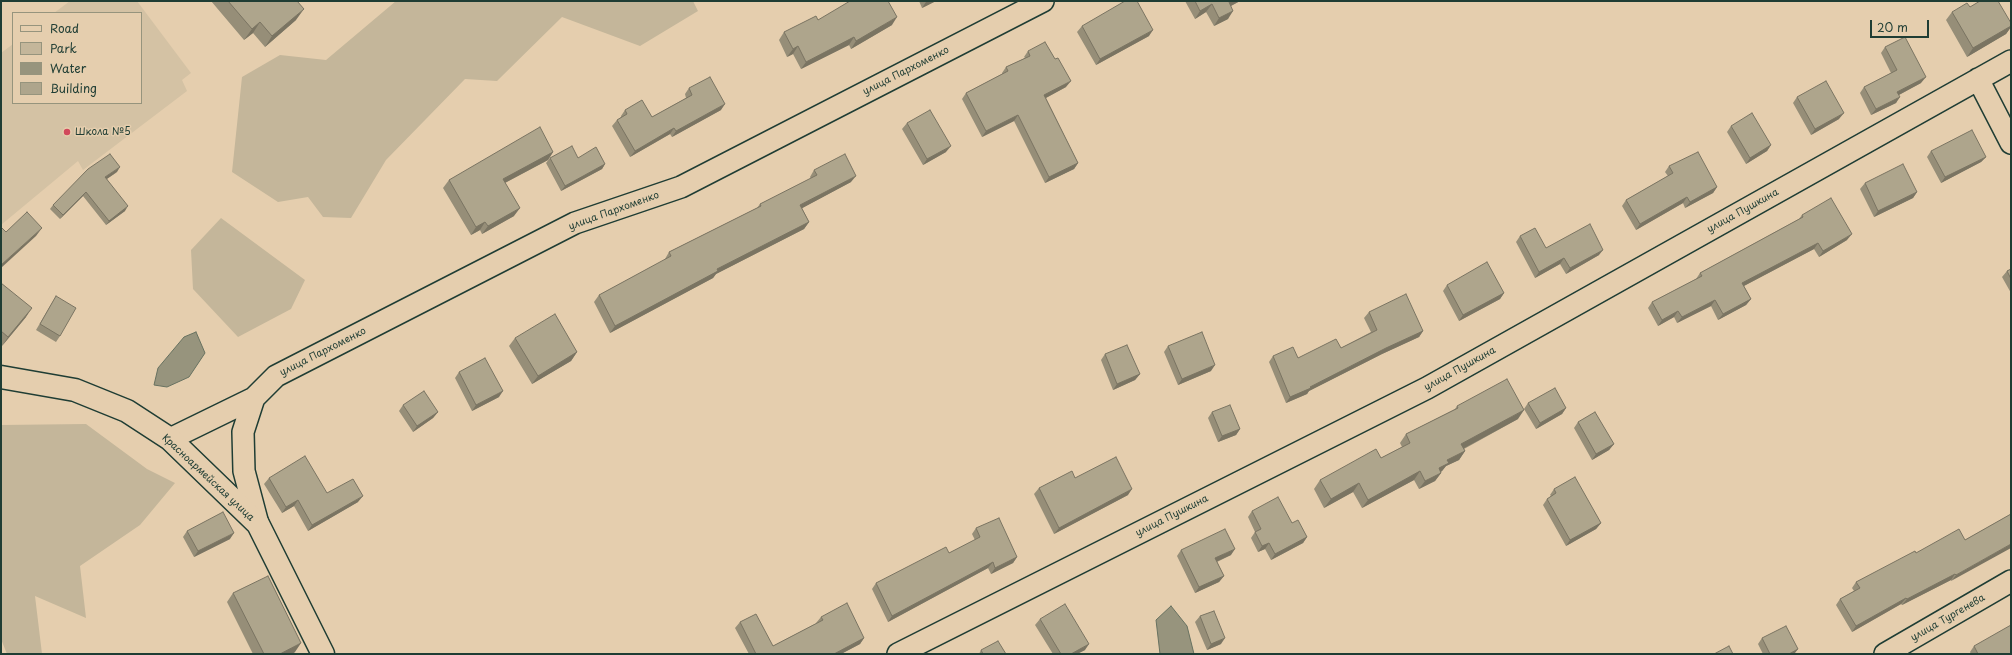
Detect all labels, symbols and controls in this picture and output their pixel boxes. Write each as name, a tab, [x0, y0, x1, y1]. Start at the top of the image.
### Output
legend	[12, 12, 142, 104]
scale bar	[1872, 12, 1931, 38]
text: 20 m	[1877, 18, 1908, 36]
text: Road	[50, 19, 79, 37]
text: Park	[50, 39, 77, 57]
street label: улица Пархоменко	[861, 44, 951, 98]
text: Water	[50, 59, 86, 77]
text: Building	[50, 79, 97, 97]
place label: Школа №5	[75, 126, 131, 138]
marker: Школа №5	[62, 127, 72, 137]
street label: улица Пушкина	[1705, 186, 1781, 236]
street label: улица Пархоменко	[567, 189, 661, 233]
street label: улица Пархоменко	[278, 325, 368, 379]
street label: улица Пушкина	[1422, 344, 1498, 394]
street label: Красноармейская улица	[159, 432, 257, 524]
street label: улица Пушкина	[1134, 492, 1210, 540]
street label: улица Тургенева	[1909, 592, 1987, 644]

